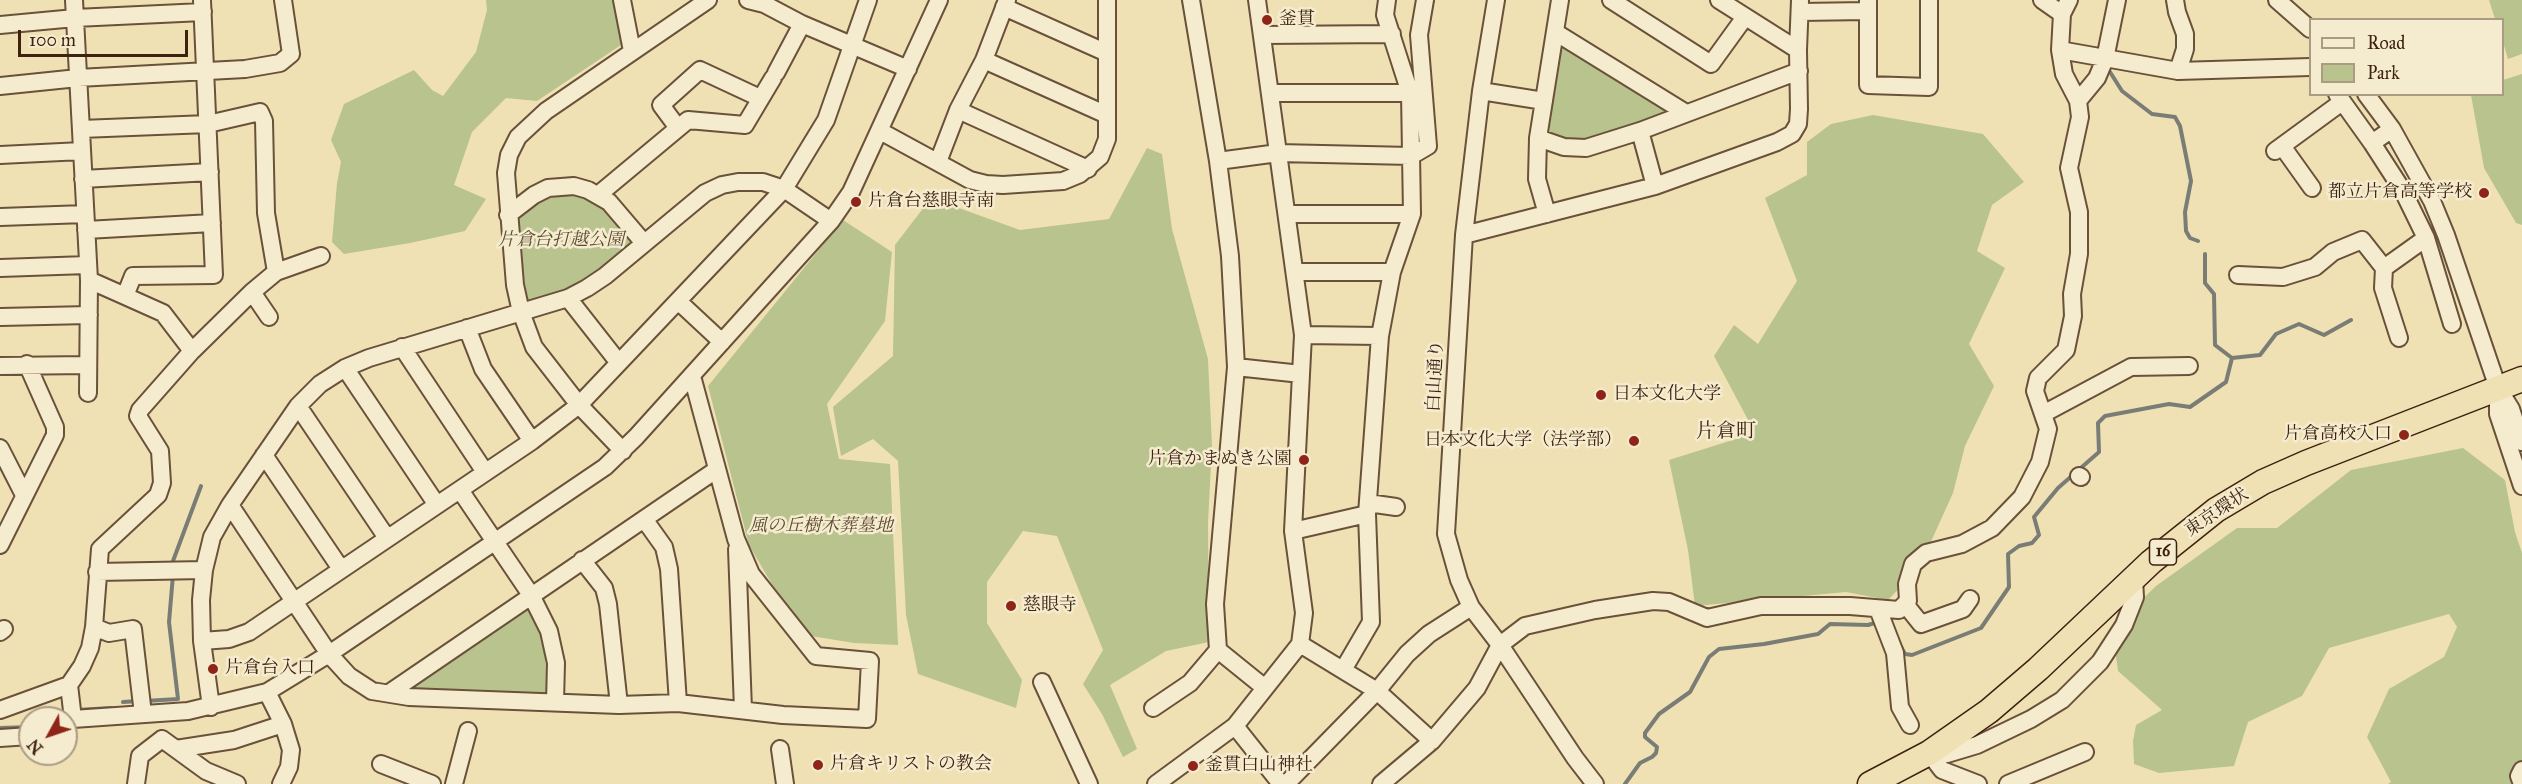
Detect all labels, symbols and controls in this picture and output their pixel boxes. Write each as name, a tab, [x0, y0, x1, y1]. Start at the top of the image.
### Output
place label: 釜貫	[1279, 9, 1315, 31]
marker: 釜貫	[1260, 13, 1274, 27]
scale bar	[21, 18, 190, 56]
legend	[2309, 18, 2504, 96]
text: 100 m	[29, 29, 76, 51]
text: Road	[2367, 32, 2405, 54]
text: Park	[2367, 62, 2400, 84]
place label: 都立片倉高等学校	[2328, 182, 2472, 204]
marker: 都立片倉高等学校	[2477, 186, 2491, 200]
place label: 片倉台慈眼寺南	[868, 191, 994, 213]
marker: 片倉台慈眼寺南	[849, 195, 863, 209]
park label: 片倉台打越公園	[498, 230, 624, 252]
street label: 白山通り	[1423, 339, 1449, 413]
place label: 日本文化大学	[1613, 384, 1721, 406]
marker: 日本文化大学	[1594, 388, 1608, 402]
district label: 片倉町	[1696, 420, 1756, 444]
place label: 片倉高校入口	[2284, 424, 2392, 446]
marker: 片倉高校入口	[2397, 428, 2411, 442]
place label: 日本文化大学（法学部）	[1424, 430, 1622, 452]
marker: 日本文化大学（法学部）	[1627, 434, 1641, 448]
place label: 片倉かまぬき公園	[1148, 449, 1292, 471]
marker: 片倉かまぬき公園	[1297, 453, 1311, 467]
street label: 東京環状	[2181, 484, 2253, 542]
park label: 風の丘樹木葬墓地	[749, 516, 893, 538]
road number: 16	[2150, 539, 2176, 565]
place label: 慈眼寺	[1023, 595, 1077, 617]
marker: 慈眼寺	[1004, 599, 1018, 613]
place label: 片倉台入口	[225, 658, 315, 680]
marker: 片倉台入口	[206, 662, 220, 676]
north arrow	[18, 706, 78, 766]
text: N	[24, 735, 47, 758]
place label: 片倉キリストの教会	[830, 754, 992, 776]
place label: 釜貫白山神社	[1205, 755, 1313, 777]
marker: 片倉キリストの教会	[811, 758, 825, 772]
marker: 釜貫白山神社	[1186, 759, 1200, 773]

